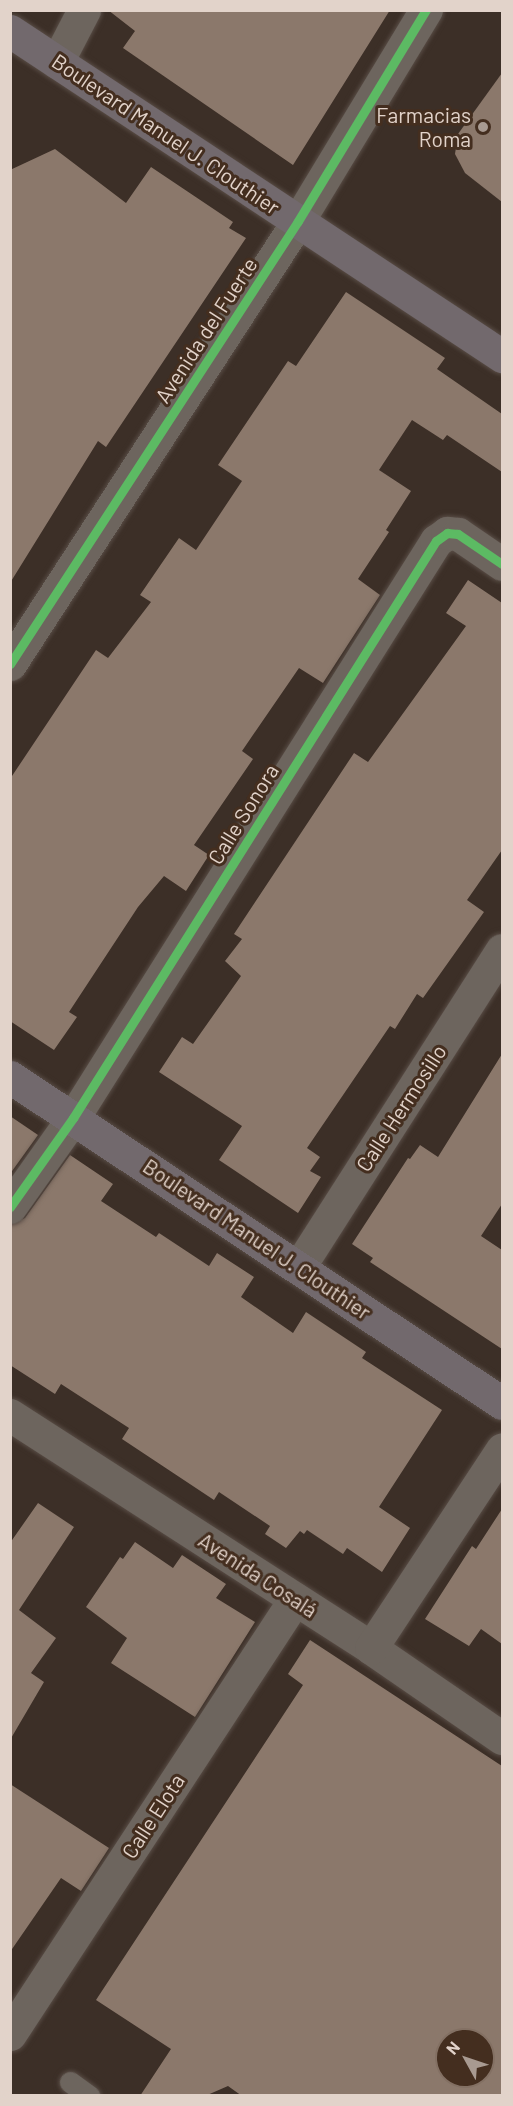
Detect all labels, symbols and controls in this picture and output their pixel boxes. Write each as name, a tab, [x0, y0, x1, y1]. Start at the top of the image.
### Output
street label: Boulevard Manuel J. Clouthier	[47, 48, 285, 220]
place label: Farmacias Roma	[376, 102, 471, 152]
marker: Farmacias Roma	[476, 120, 490, 134]
street label: Avenida del Fuerte	[150, 253, 262, 407]
street label: Calle Sonora	[202, 759, 284, 869]
street label: Calle Hermosillo	[351, 1040, 451, 1176]
street label: Boulevard Manuel J. Clouthier	[138, 1153, 376, 1325]
street label: Avenida Cosalá	[194, 1527, 322, 1623]
street label: Calle Elota	[116, 1769, 190, 1863]
north arrow	[435, 2028, 495, 2088]
text: N	[442, 2037, 463, 2058]

